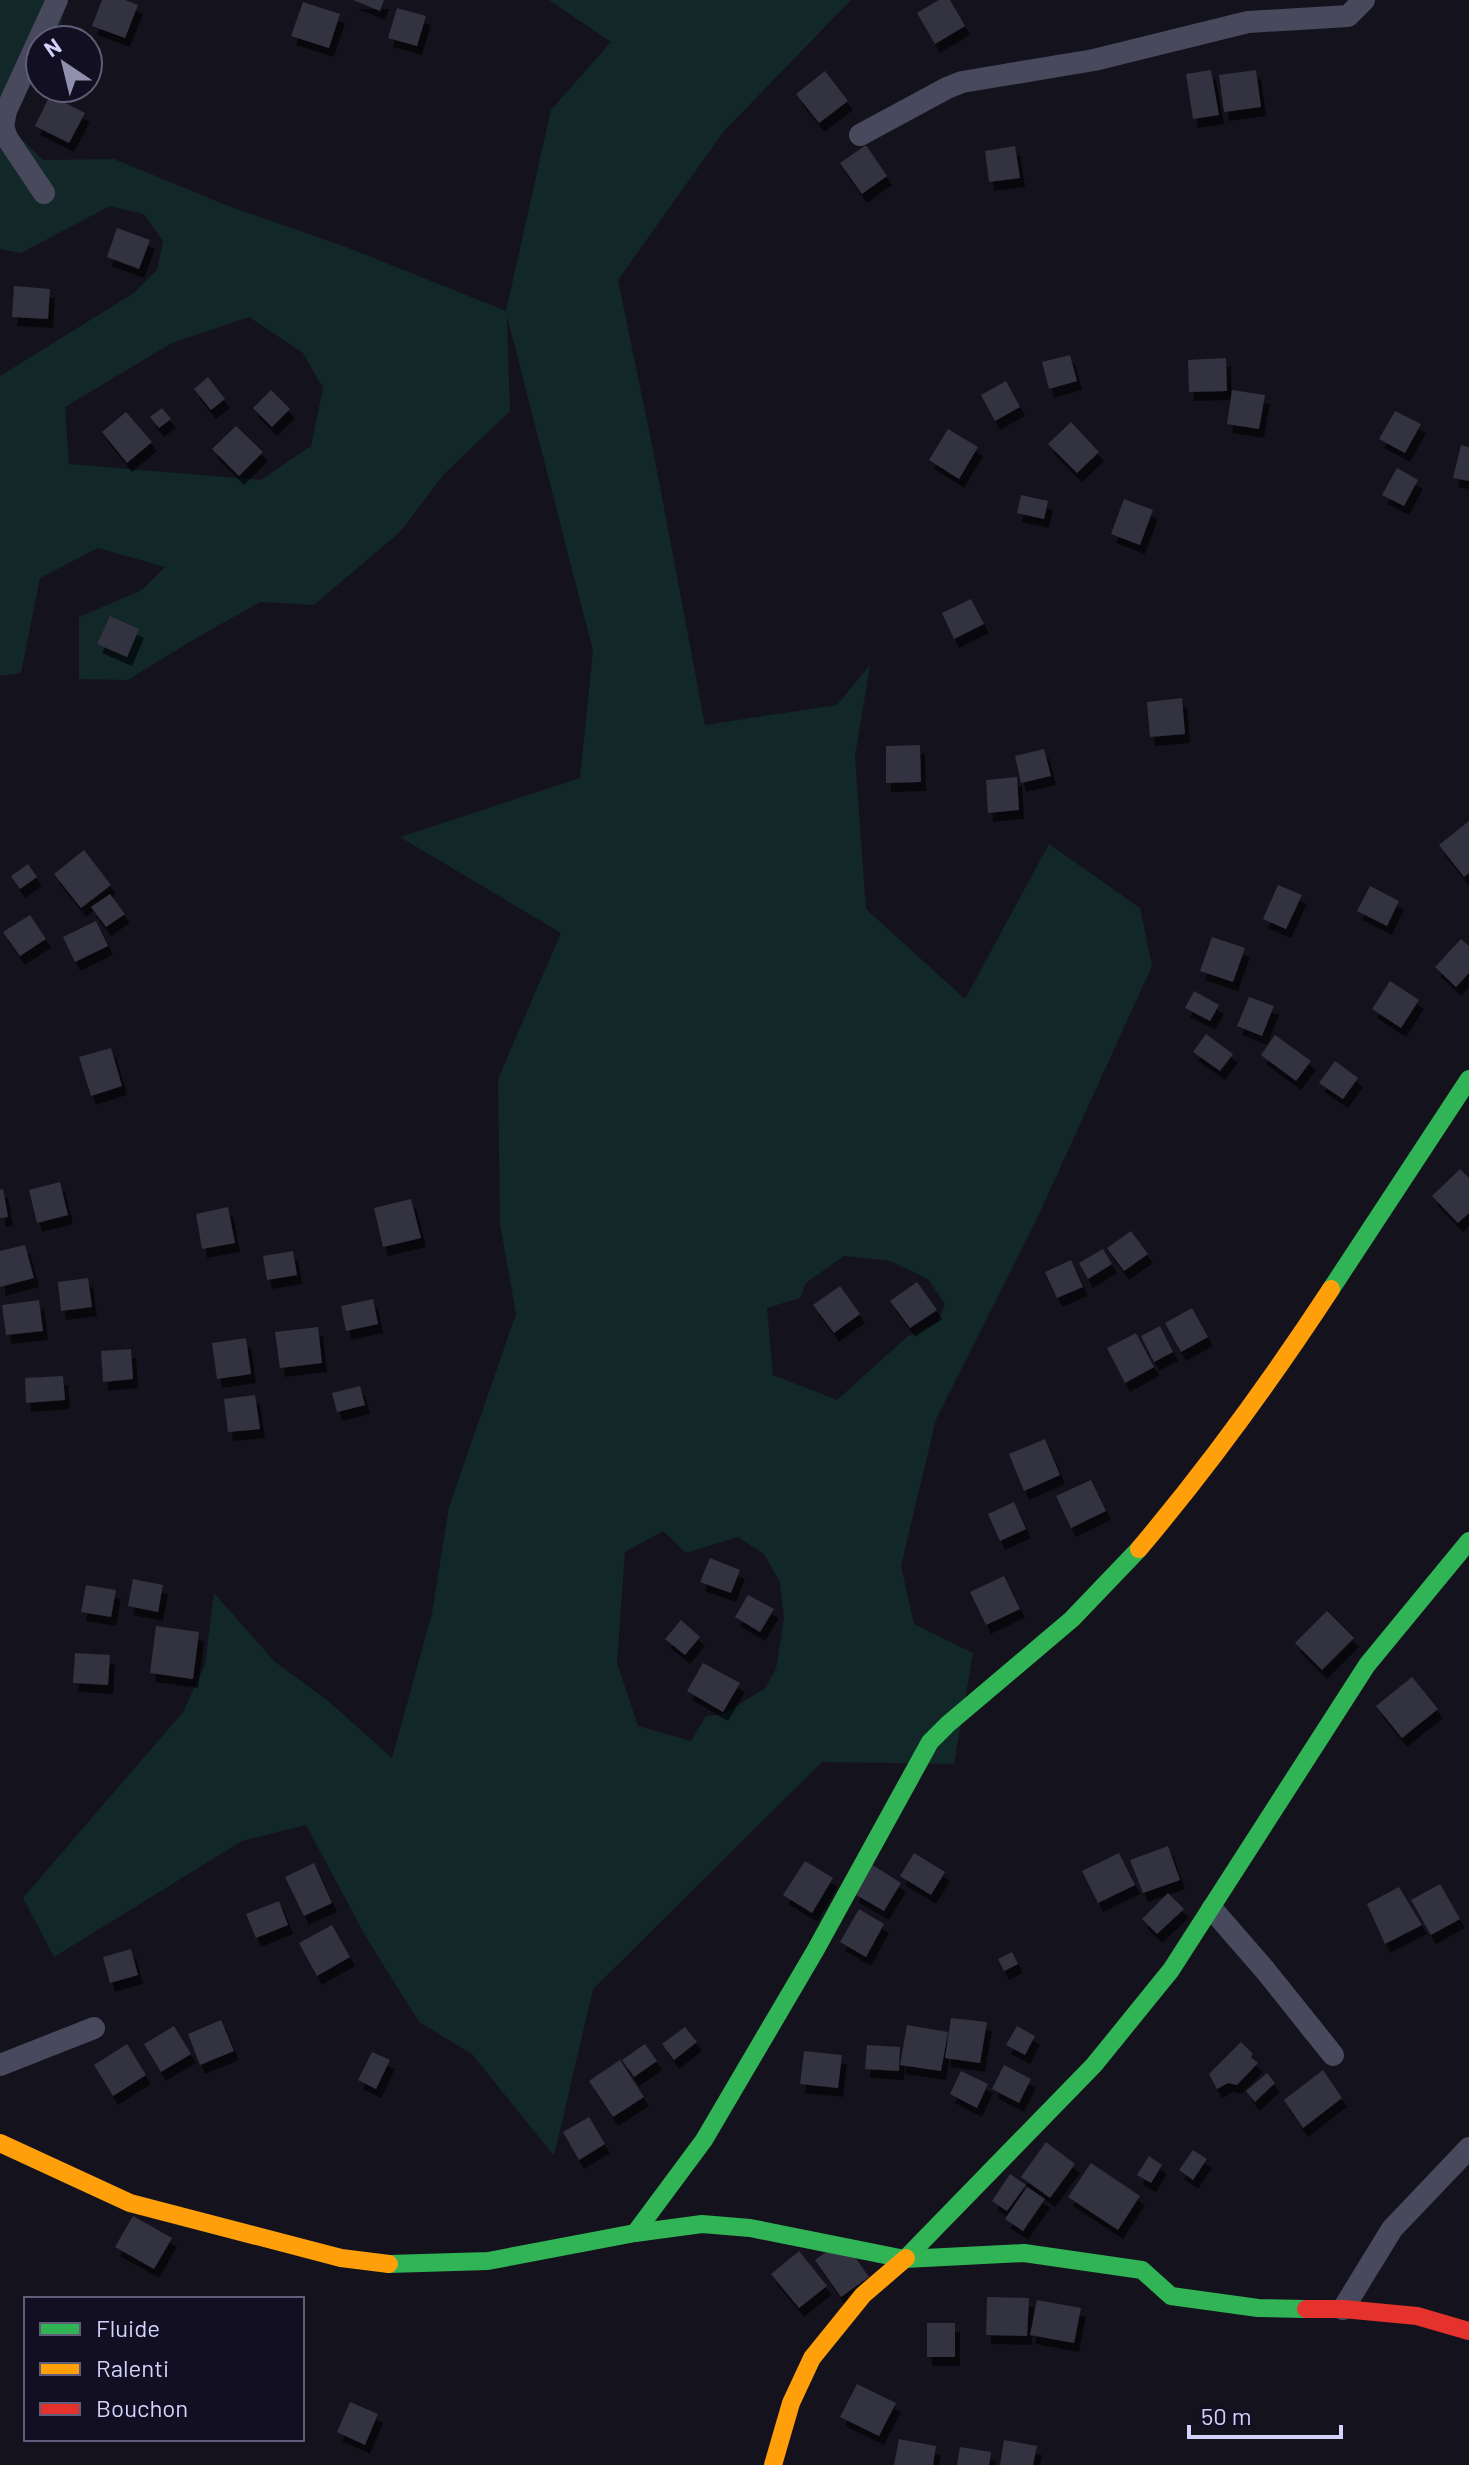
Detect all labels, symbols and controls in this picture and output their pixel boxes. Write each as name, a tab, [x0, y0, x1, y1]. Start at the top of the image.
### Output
north arrow	[24, 24, 104, 104]
text: N	[39, 32, 65, 62]
legend	[24, 2297, 304, 2441]
text: Fluide	[96, 2313, 160, 2342]
text: Ralenti	[96, 2353, 169, 2382]
scale bar	[1189, 2389, 1341, 2439]
text: Bouchon	[96, 2393, 188, 2422]
text: 50 m	[1201, 2401, 1252, 2430]

